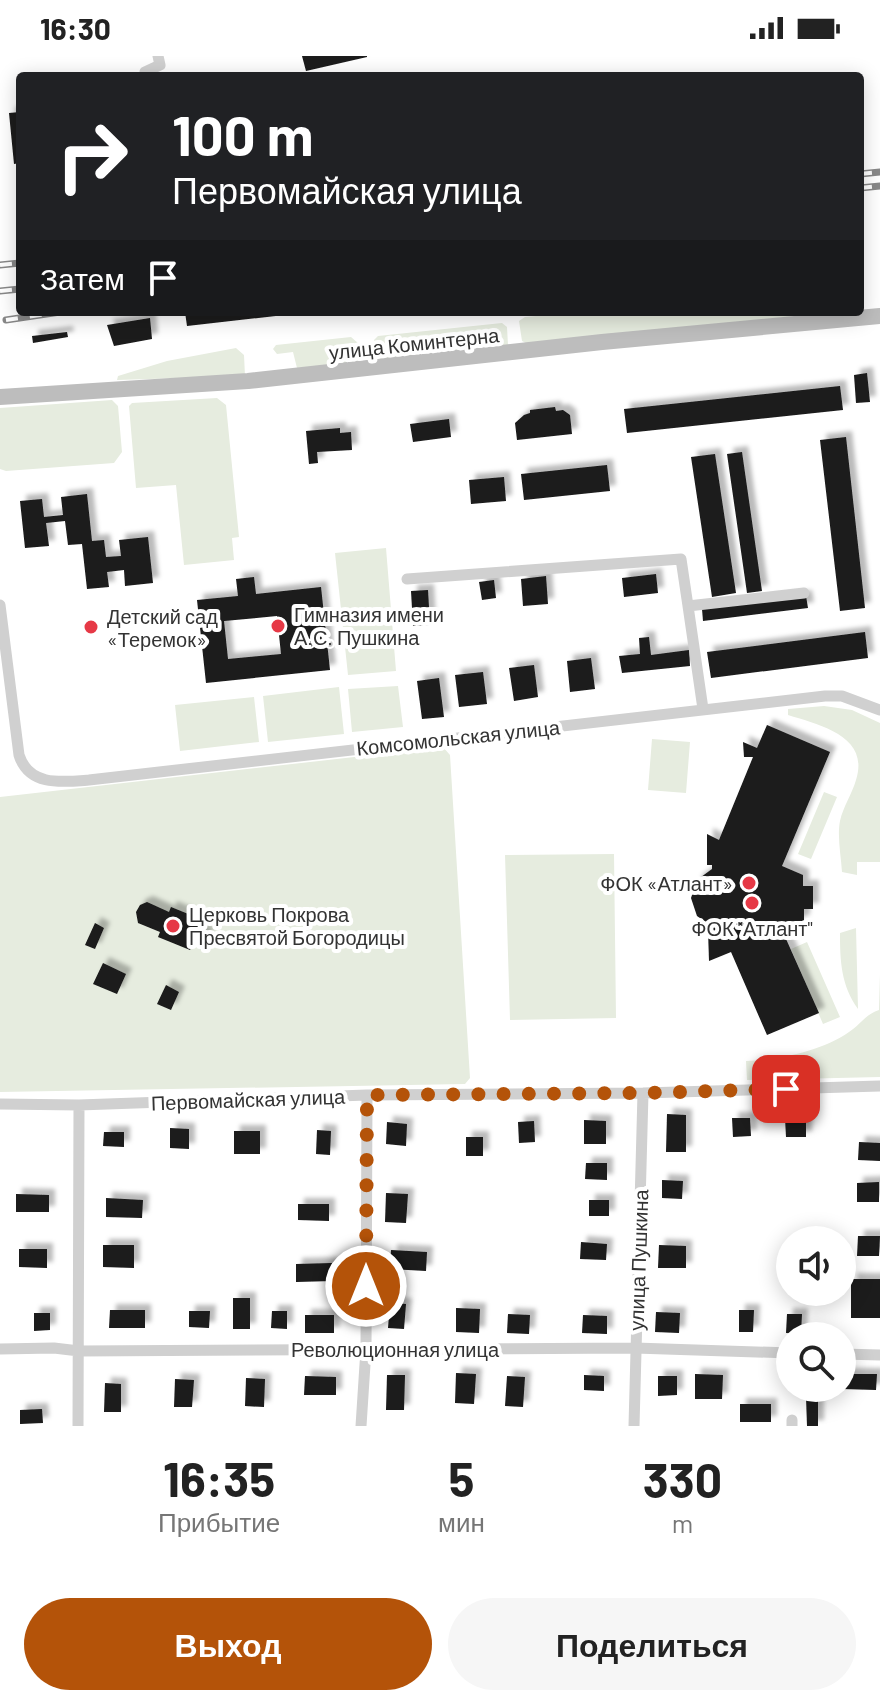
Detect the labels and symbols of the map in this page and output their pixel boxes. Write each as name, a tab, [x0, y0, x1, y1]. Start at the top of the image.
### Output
street label: улица Коминтерна	[328, 322, 501, 364]
place label: Гимназия имени А.С. Пушкина	[294, 602, 444, 649]
place label: Детский сад «Теремок»	[107, 604, 218, 651]
marker: Гимназия имени А.С. Пушкина	[269, 617, 287, 635]
marker: Детский сад «Теремок»	[82, 618, 100, 636]
street label: Комсомольская улица	[355, 714, 562, 760]
place label: ФОК «Атлант»	[600, 871, 733, 895]
marker: ФОК «Атлант»	[740, 874, 758, 892]
marker: ФОК "Атлант"	[743, 894, 761, 912]
place label: Церковь Покрова Пресвятой Богородицы	[189, 902, 405, 949]
place label: ФОК "Атлант"	[691, 916, 813, 940]
marker: Церковь Покрова Пресвятой Богородицы	[164, 917, 182, 935]
pin	[752, 1055, 820, 1123]
street label: Первомайская улица	[150, 1084, 346, 1114]
street label: улица Пушкина	[624, 1188, 652, 1331]
position arrow	[324, 1244, 408, 1328]
street label: Революционная улица	[291, 1337, 500, 1361]

